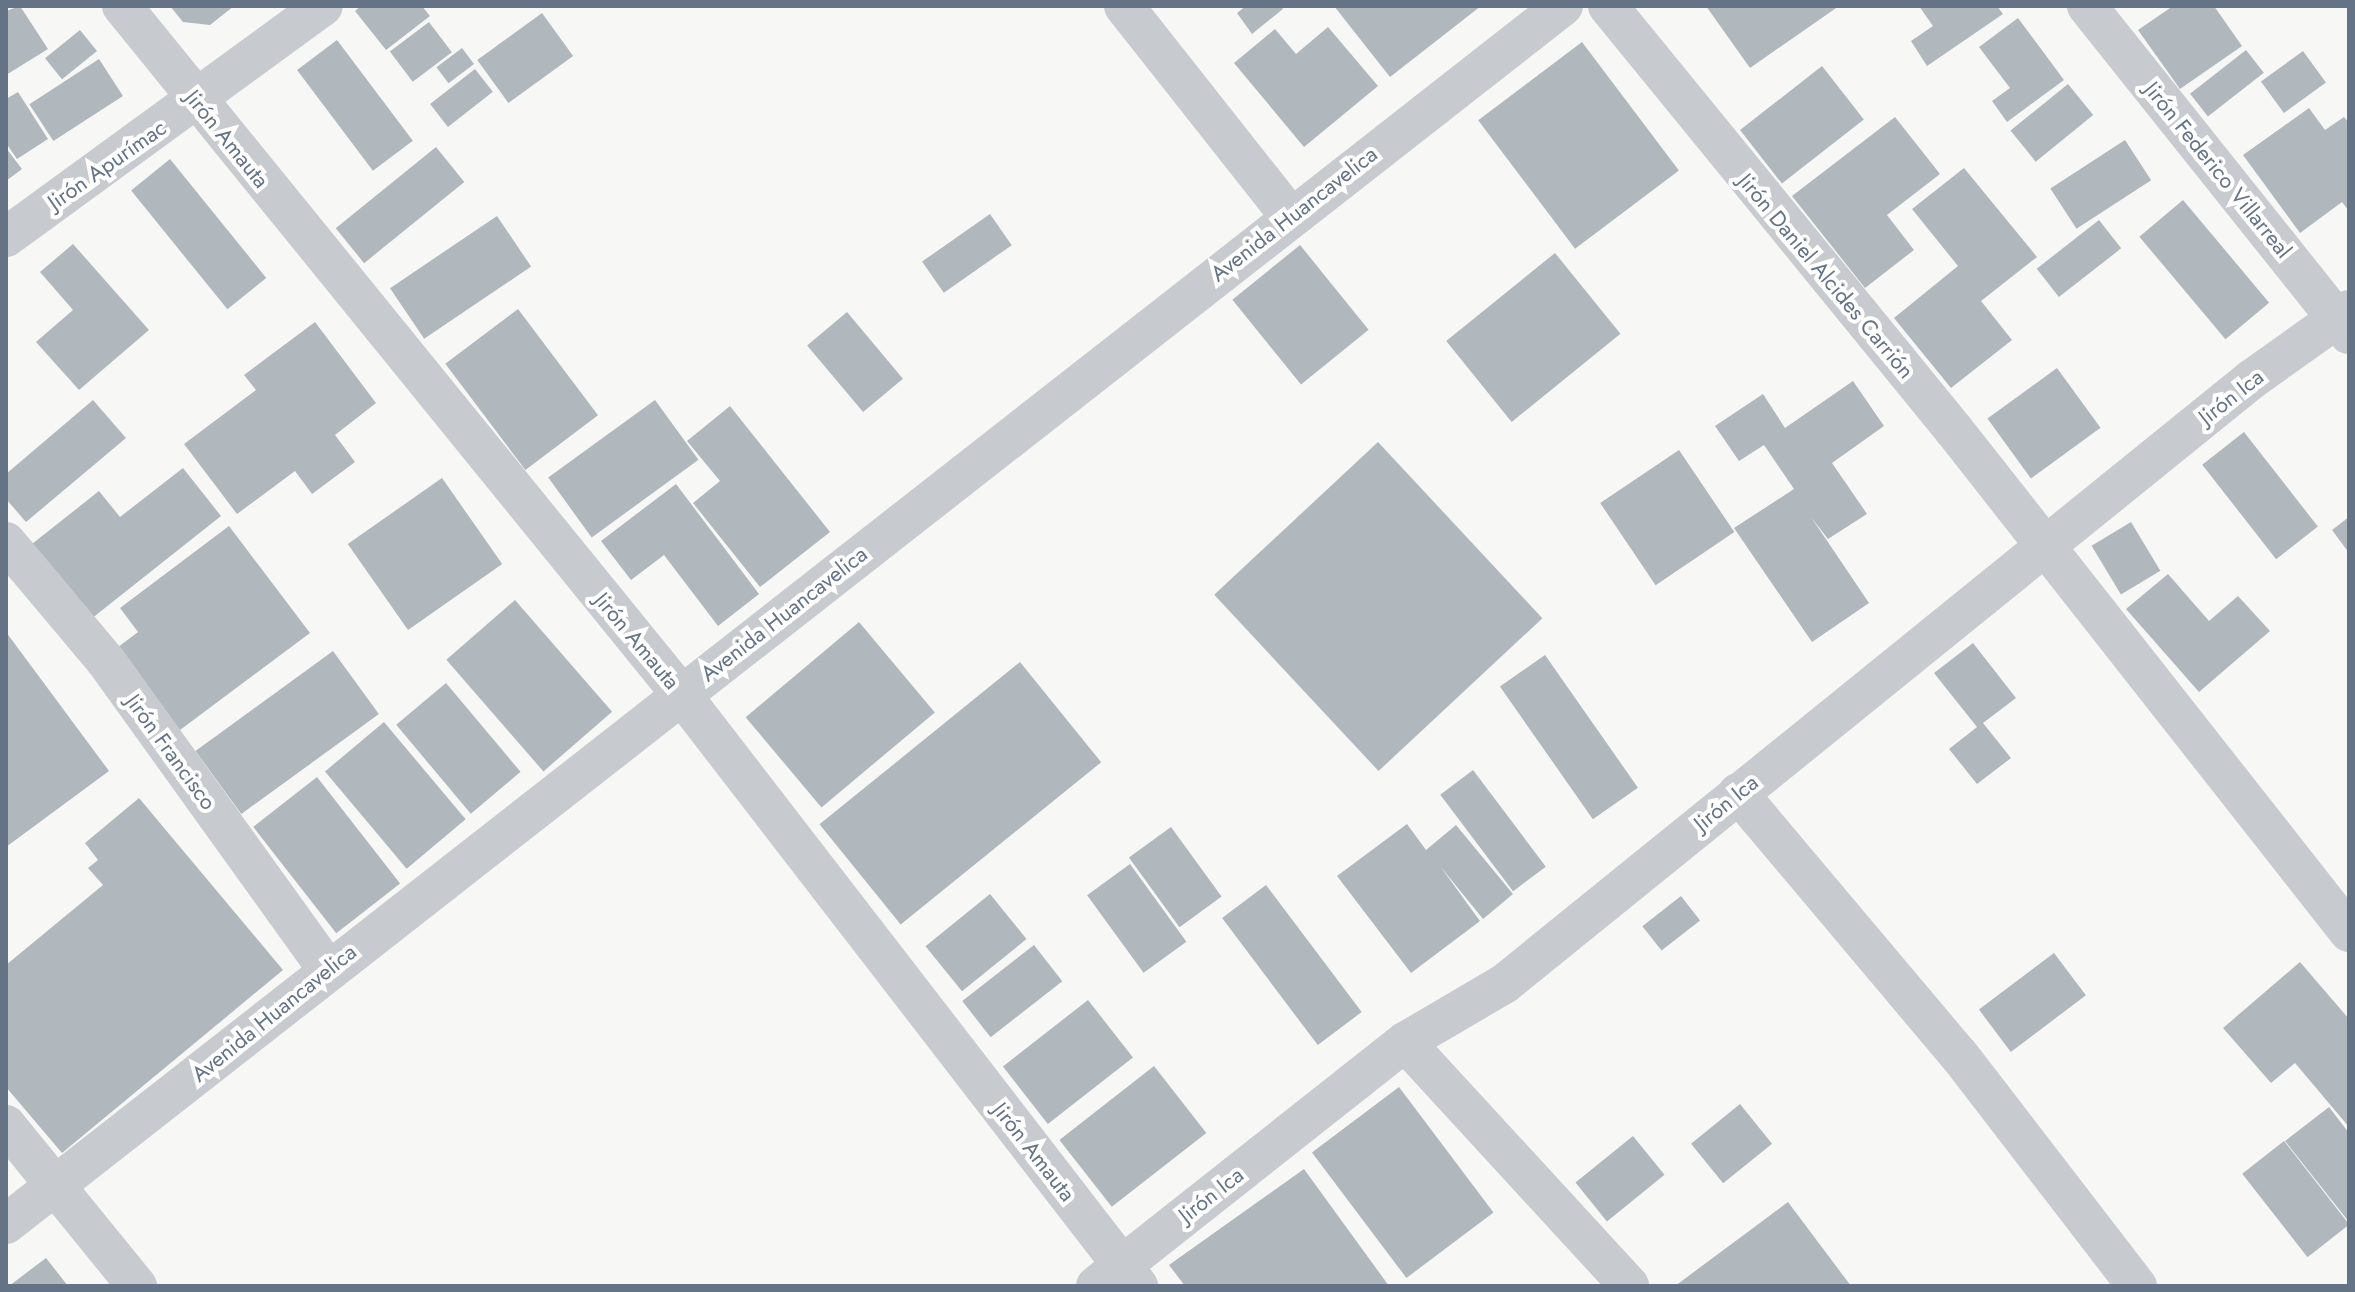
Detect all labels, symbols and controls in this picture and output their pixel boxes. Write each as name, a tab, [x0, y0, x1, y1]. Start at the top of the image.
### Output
street label: Jirón Federico Villarreal	[2139, 77, 2297, 263]
street label: Jirón Amauta	[180, 85, 274, 193]
street label: Jirón Apurímac	[43, 114, 171, 216]
street label: Avenida Huancavelica	[1205, 141, 1383, 287]
street label: Jirón Daniel Alcides Carrión	[1733, 168, 1919, 384]
street label: Jirón Ica	[2193, 364, 2269, 430]
street label: Avenida Huancavelica	[695, 541, 873, 687]
street label: Jirón Amauta	[589, 587, 685, 695]
street label: Jirón Francisco	[120, 689, 222, 815]
street label: Jirón Ica	[1689, 769, 1763, 837]
street label: Avenida Huancavelica	[186, 939, 362, 1087]
street label: Jirón Amauta	[987, 1097, 1081, 1207]
street label: Jirón Ica	[1173, 1162, 1249, 1228]

